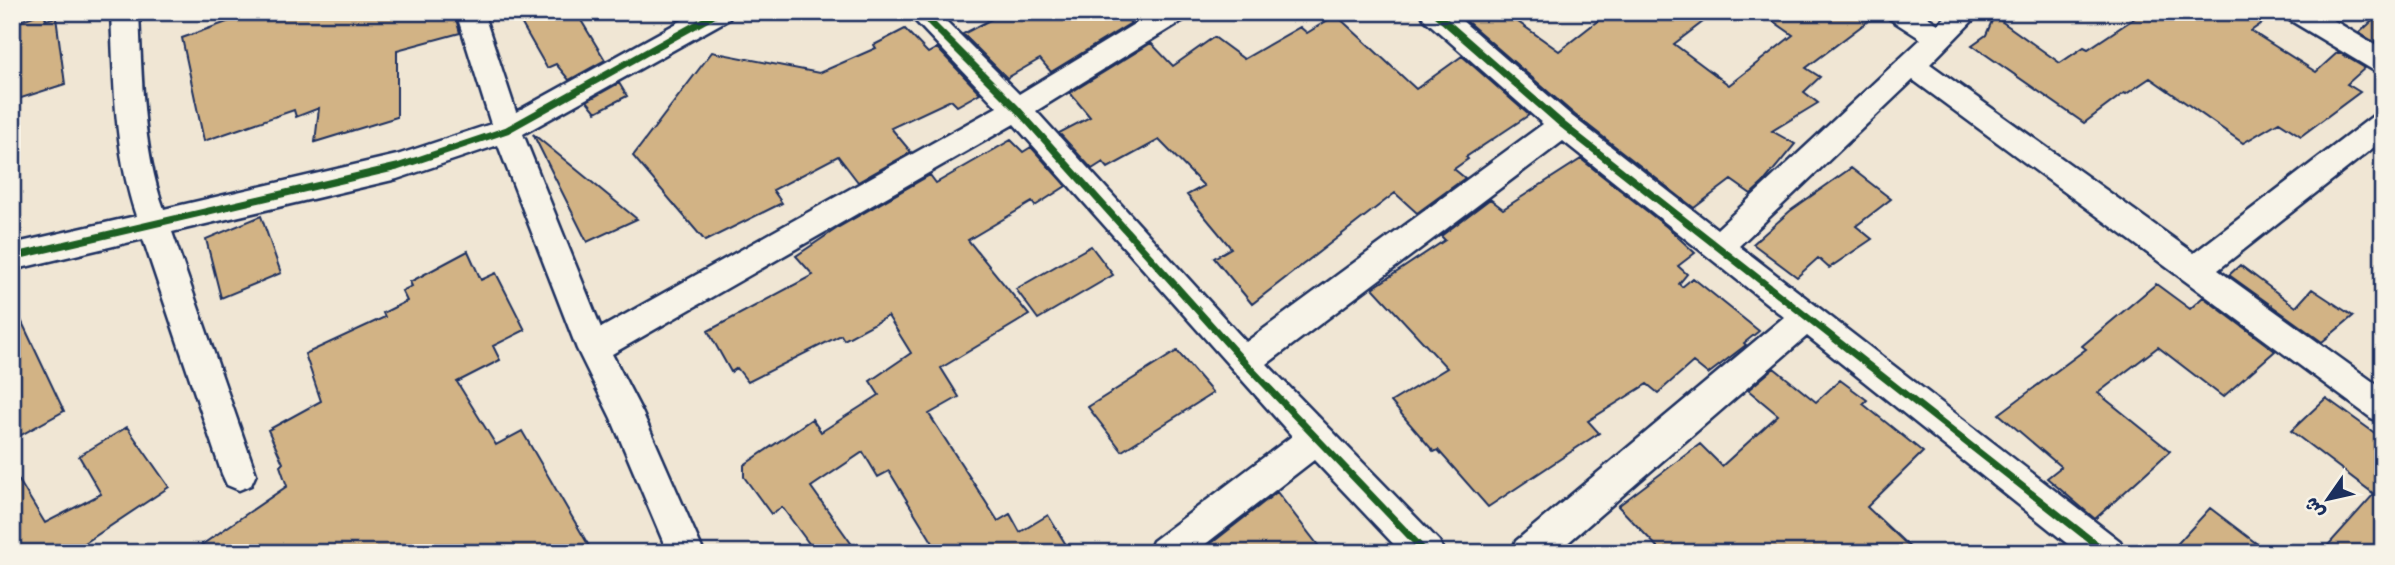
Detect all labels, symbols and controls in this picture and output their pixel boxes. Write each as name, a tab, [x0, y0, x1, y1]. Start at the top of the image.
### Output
north arrow	[2294, 463, 2364, 534]
text: ش	[2295, 490, 2334, 526]

